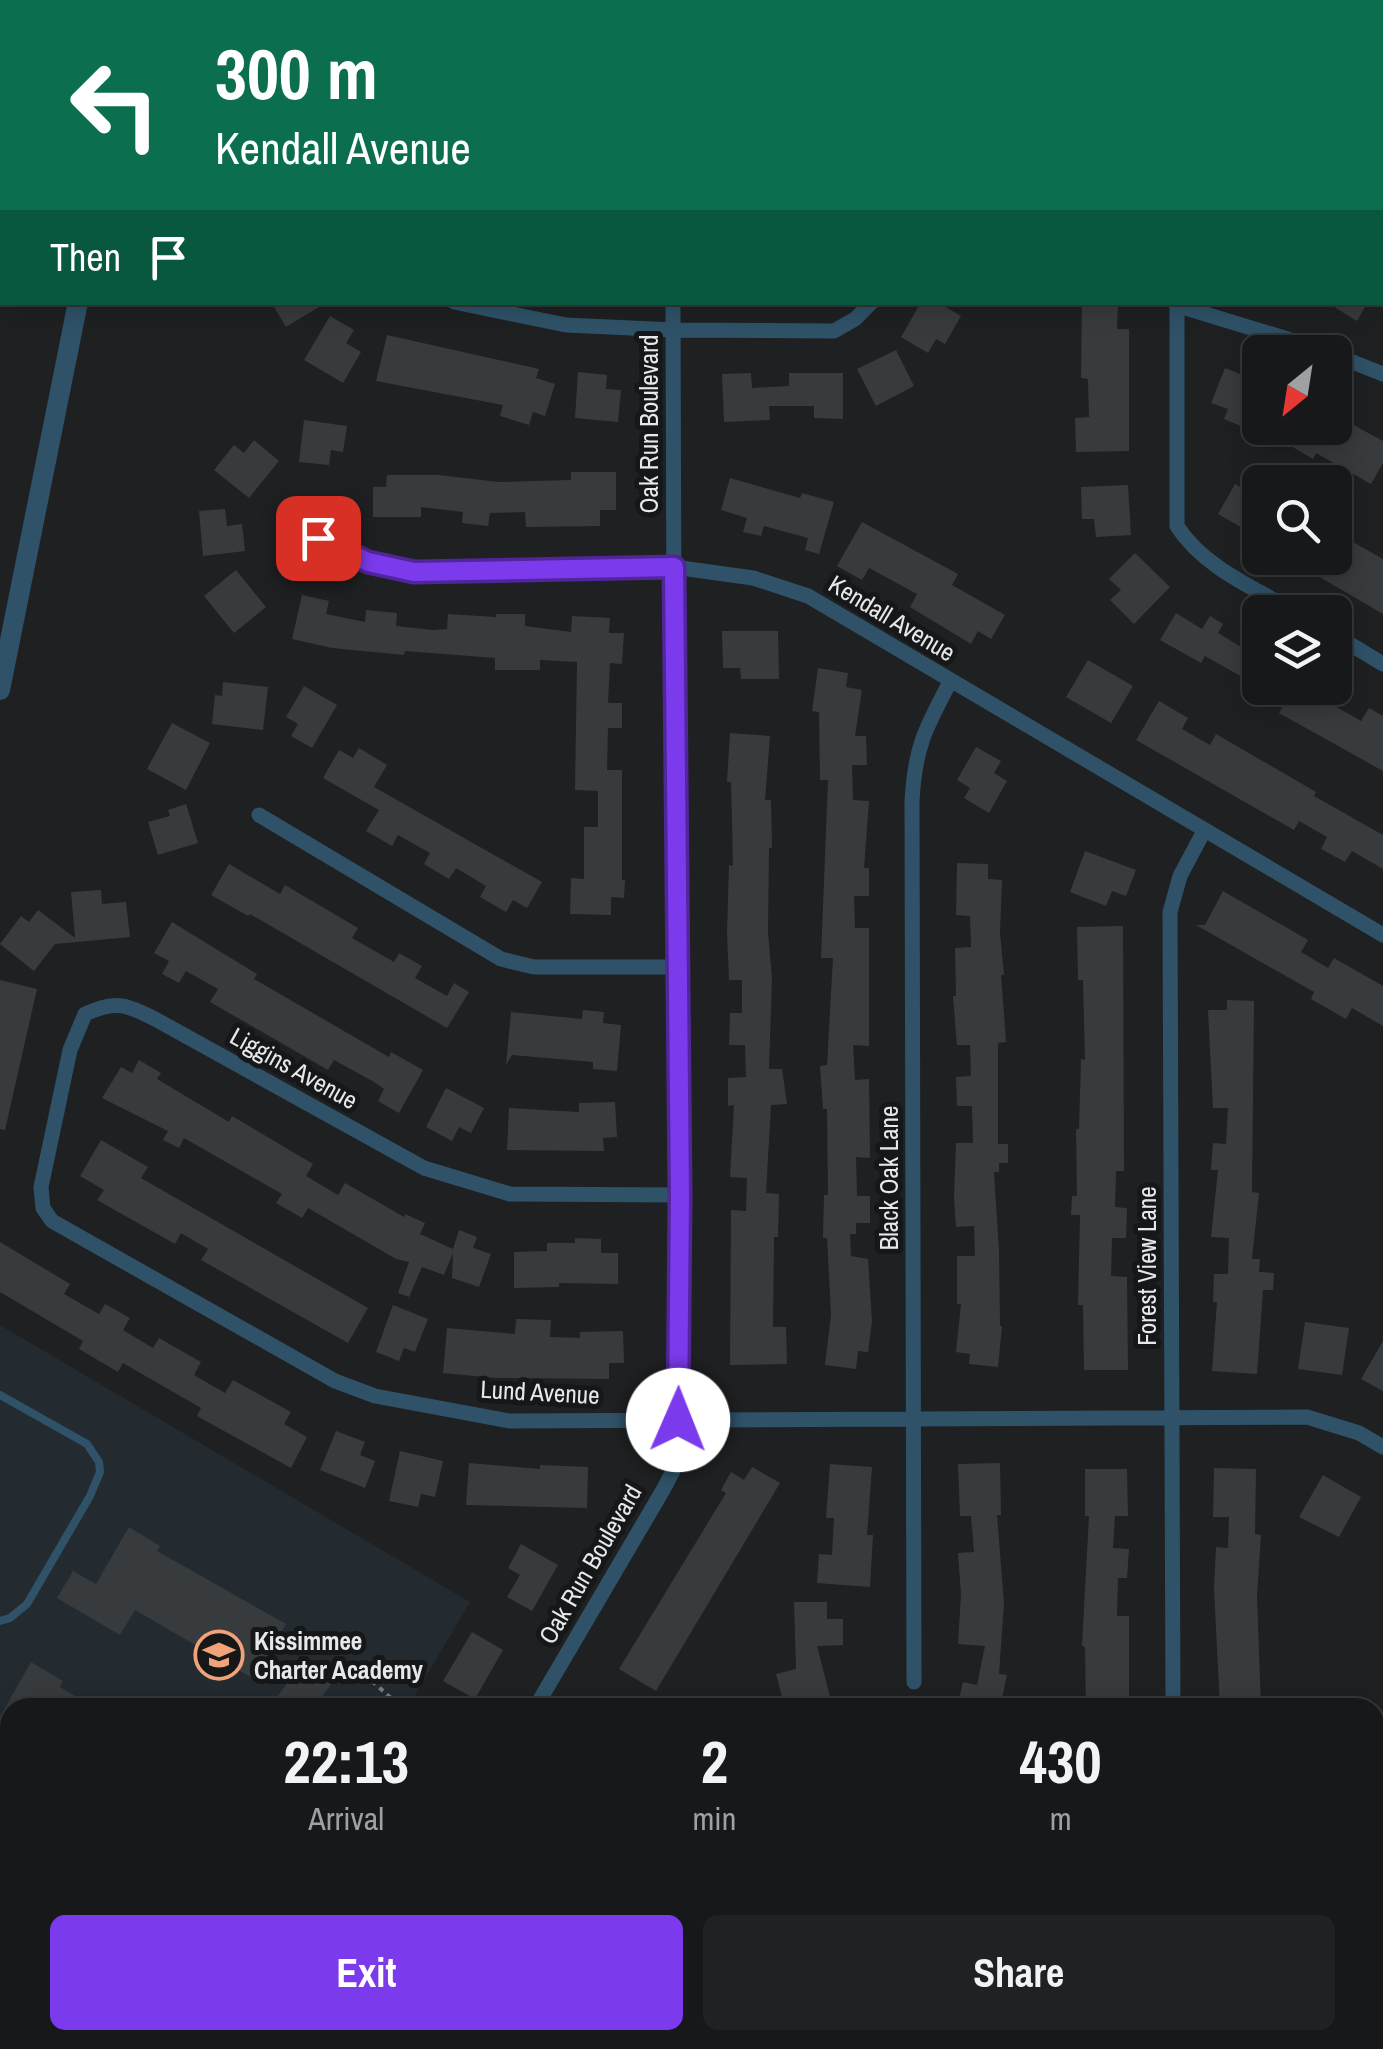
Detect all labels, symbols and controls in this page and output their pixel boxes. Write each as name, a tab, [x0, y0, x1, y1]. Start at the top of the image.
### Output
text: 300 m	[215, 27, 378, 121]
icon: left	[50, 40, 180, 170]
text: Kendall Avenue	[215, 117, 471, 178]
icon: arrive	[141, 230, 196, 285]
text: Then	[50, 232, 121, 283]
street label: Oak Run Boulevard	[632, 335, 666, 513]
north arrow	[1242, 335, 1352, 445]
map controls	[1242, 335, 1352, 705]
button: search	[1242, 465, 1352, 575]
pin	[276, 496, 361, 581]
icon: arrive	[291, 511, 346, 566]
street label: Kendall Avenue	[822, 567, 962, 669]
button: layers	[1242, 595, 1352, 705]
street label: Liggins Avenue	[224, 1019, 364, 1117]
street label: Black Oak Lane	[872, 1106, 906, 1250]
street label: Forest View Lane	[1130, 1186, 1164, 1346]
position arrow	[626, 1368, 730, 1472]
street label: Lund Avenue	[480, 1372, 600, 1412]
street label: Oak Run Boulevard	[531, 1478, 649, 1650]
place label: Kissimmee Charter Academy	[254, 1624, 424, 1687]
school or university icon: Kissimmee Charter Academy	[193, 1629, 245, 1681]
text: 22:13	[283, 1721, 409, 1802]
text: 2	[701, 1721, 728, 1802]
text: 430	[1020, 1721, 1102, 1802]
text: Arrival	[308, 1797, 384, 1840]
text: min	[692, 1797, 736, 1840]
text: m	[1050, 1797, 1072, 1840]
button: Exit	[50, 1915, 683, 2030]
button: Share	[703, 1915, 1335, 2030]

